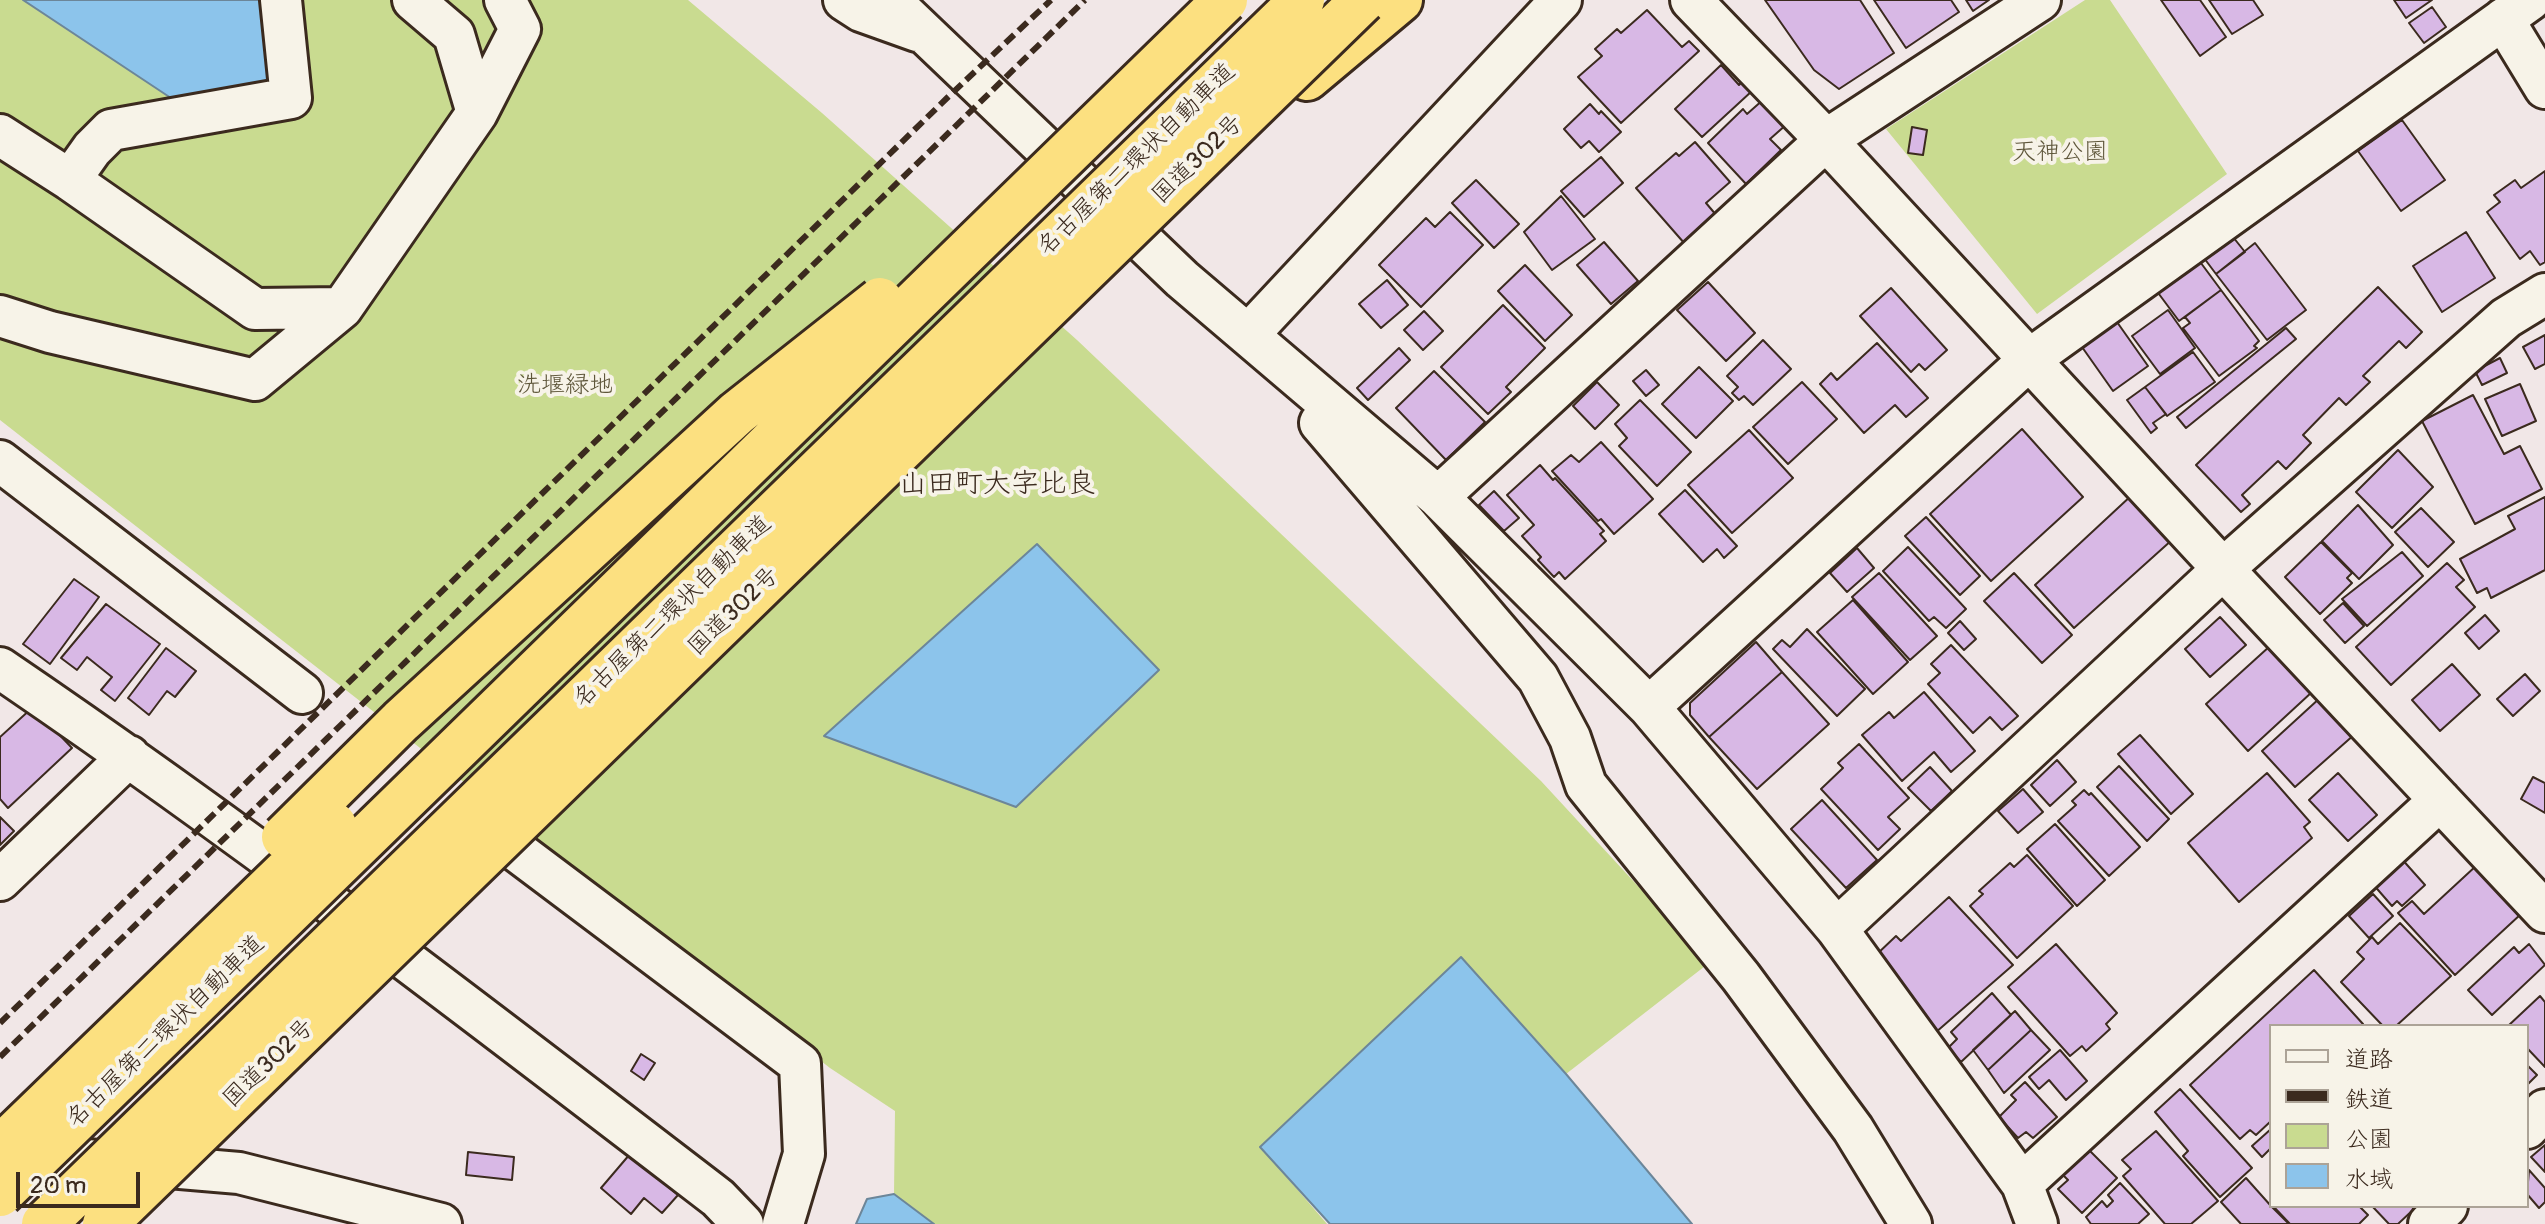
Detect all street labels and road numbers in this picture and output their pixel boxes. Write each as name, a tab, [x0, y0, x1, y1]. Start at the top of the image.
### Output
street label: 名古屋第二環状自動車道	[1032, 58, 1242, 262]
street label: 国道302号	[1147, 110, 1249, 210]
street label: 名古屋第二環状自動車道	[568, 510, 778, 714]
street label: 国道302号	[683, 562, 785, 662]
street label: 名古屋第二環状自動車道	[61, 930, 271, 1134]
street label: 国道302号	[218, 1014, 320, 1114]

